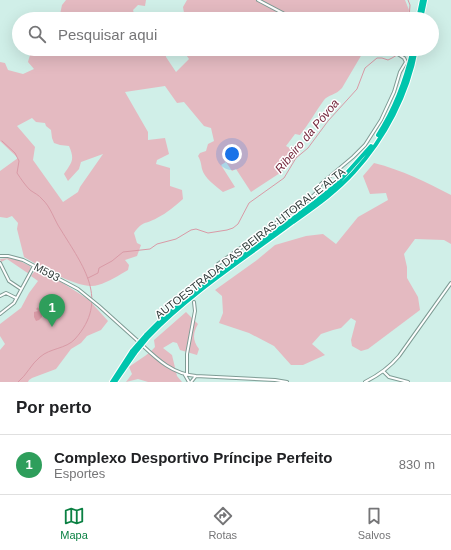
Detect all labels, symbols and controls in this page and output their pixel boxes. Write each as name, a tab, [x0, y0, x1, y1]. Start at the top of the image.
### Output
search box	[12, 12, 439, 56]
icon: search	[26, 23, 48, 45]
text: Pesquisar aqui	[58, 26, 157, 43]
water label: Ribeiro da Póvoa	[272, 96, 342, 176]
your location	[222, 144, 242, 164]
street label: AUTOESTRADA DAS BEIRAS LITORAL E ALTA	[153, 165, 348, 321]
street label: M593	[32, 260, 62, 284]
pin: 1	[39, 294, 65, 327]
text: Por perto	[16, 398, 92, 417]
text: Complexo Desportivo Príncipe Perfeito	[54, 449, 332, 466]
text: 1	[25, 457, 33, 472]
text: 830 m	[399, 457, 435, 472]
text: Esportes	[54, 466, 105, 481]
tab: Mapa	[60, 505, 88, 541]
tab: Rotas	[208, 505, 237, 541]
tab: Salvos	[358, 505, 391, 541]

